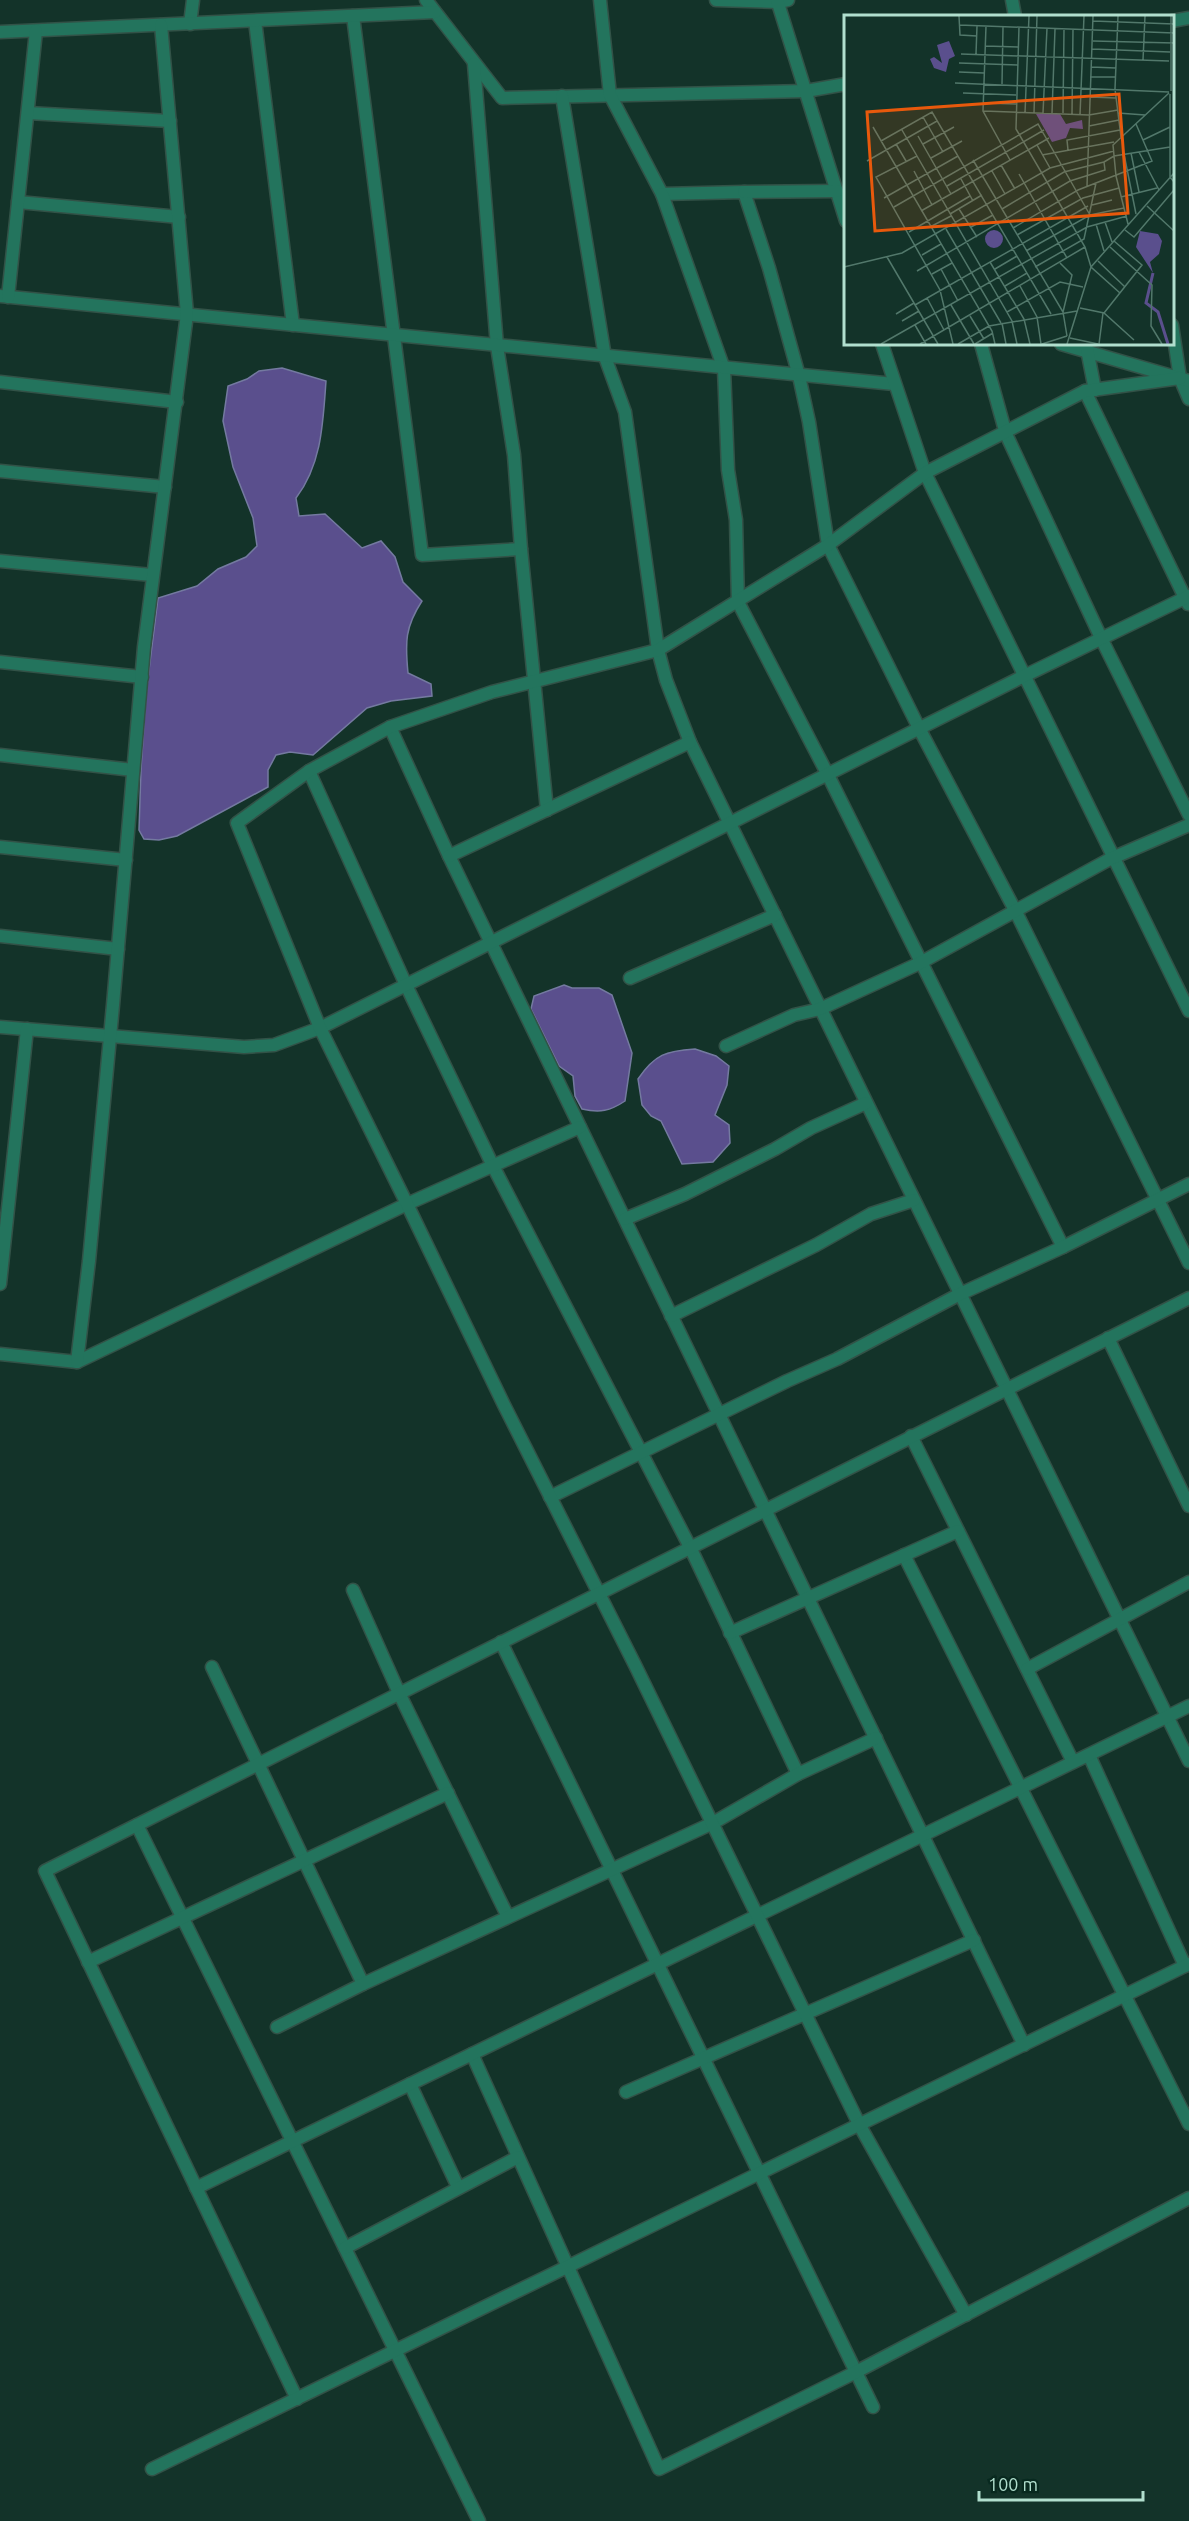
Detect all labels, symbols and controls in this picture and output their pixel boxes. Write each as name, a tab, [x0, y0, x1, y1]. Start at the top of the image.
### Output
inset map	[844, 15, 1174, 345]
scale bar	[979, 2464, 1142, 2502]
text: 100 m	[988, 2474, 1038, 2494]

